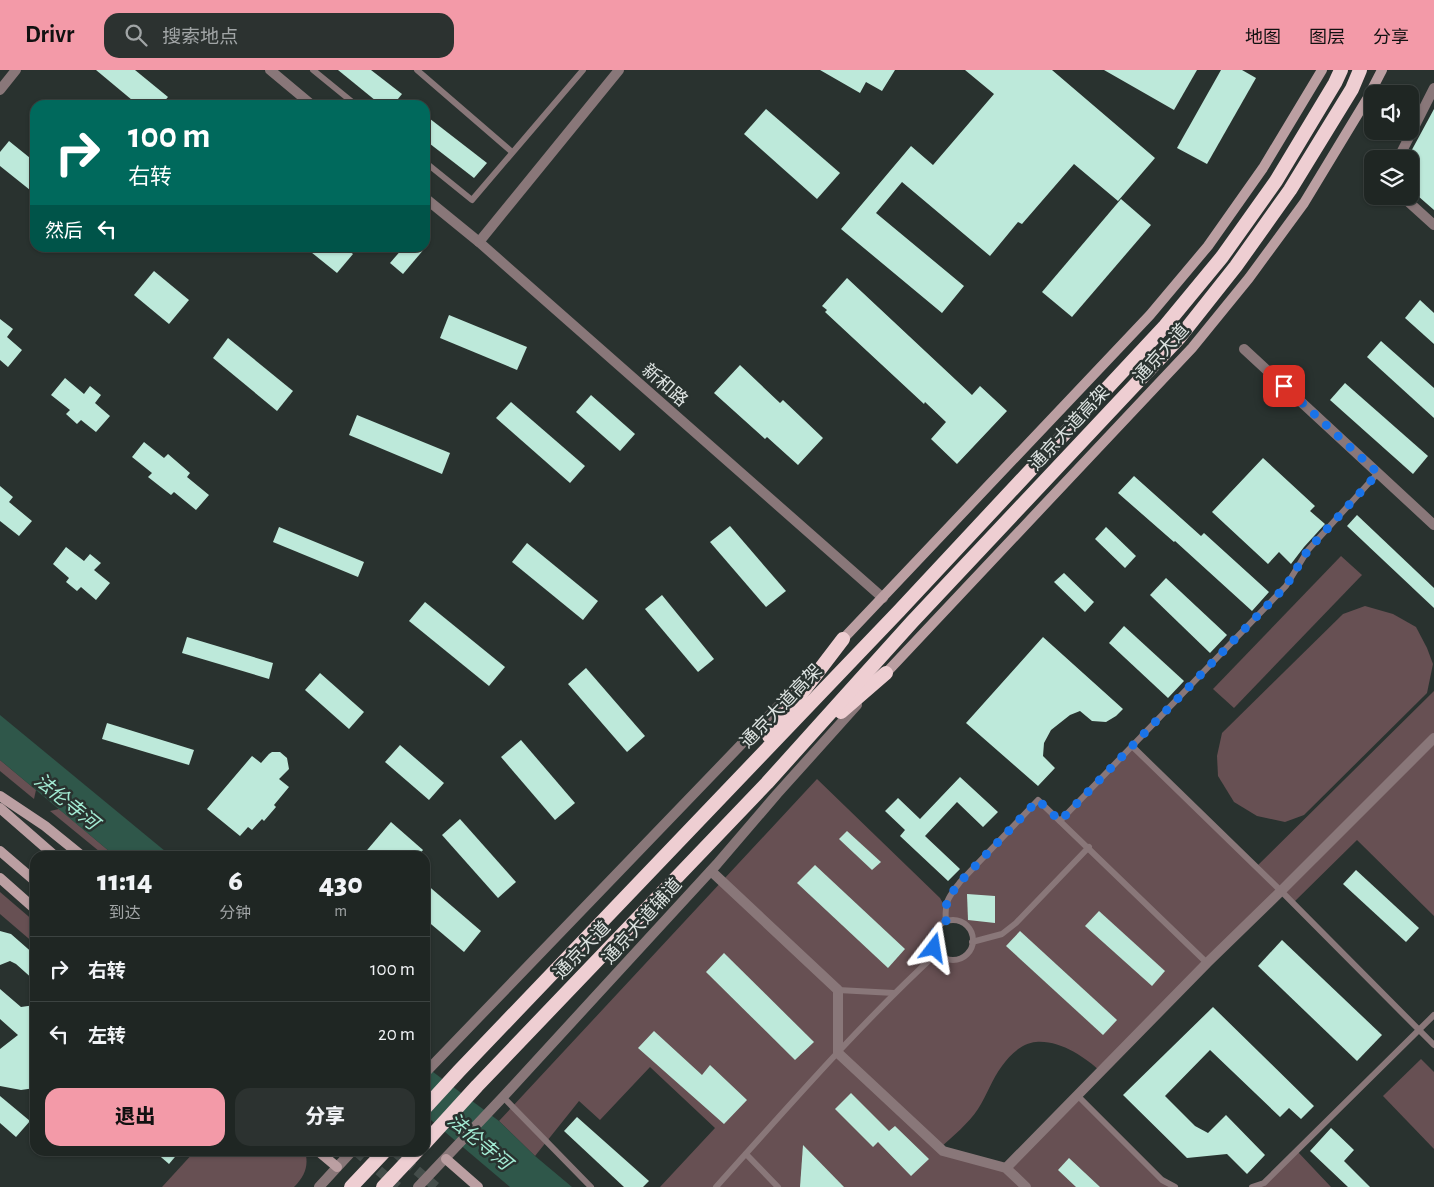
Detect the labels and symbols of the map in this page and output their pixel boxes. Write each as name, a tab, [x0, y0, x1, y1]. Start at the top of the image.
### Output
street label: 通京大道	[1129, 320, 1193, 386]
street label: 新和路	[638, 360, 692, 410]
pin	[1263, 365, 1305, 407]
street label: 通京大道高架	[1025, 382, 1113, 474]
street label: 通京大道高架	[736, 660, 826, 752]
water label: 法伦寺河	[31, 769, 106, 836]
street label: 通京大道辅道	[598, 874, 686, 968]
street label: 通京大道	[550, 917, 614, 983]
position arrow	[907, 921, 959, 973]
water label: 法伦寺河	[444, 1109, 519, 1176]

